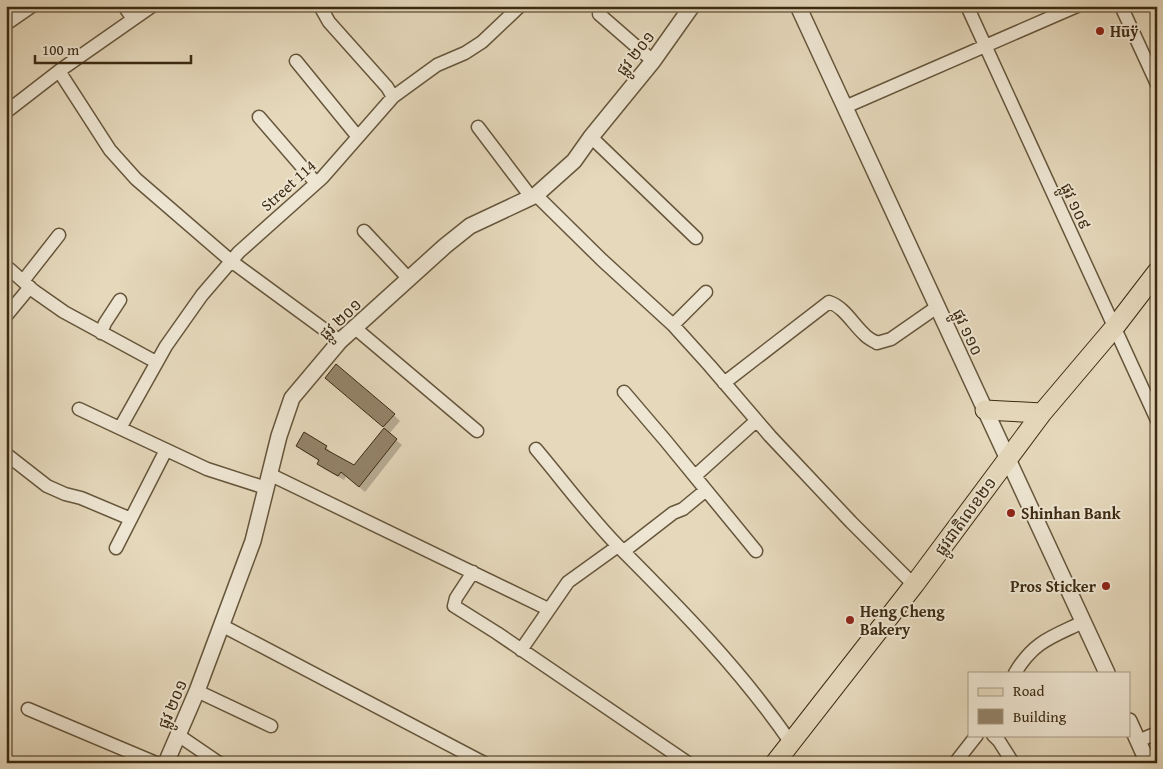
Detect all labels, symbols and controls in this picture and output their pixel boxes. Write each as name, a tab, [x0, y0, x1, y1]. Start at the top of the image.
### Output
place label: Hūÿ	[1110, 19, 1139, 43]
street label: ផ្លូវ ២០១	[610, 25, 662, 82]
marker: Hūÿ	[1094, 25, 1106, 37]
scale bar	[35, 32, 191, 64]
text: 100 m	[42, 39, 80, 60]
street label: Street 114	[255, 153, 321, 216]
street label: ផ្លូវ ១០៩	[1052, 179, 1097, 235]
street label: ផ្លូវ ២០១	[313, 293, 369, 347]
street label: ផ្លូវ ១១០	[944, 305, 989, 361]
street label: ផ្លូវជាតិលេខ២១	[928, 472, 1004, 562]
place label: Shinhan Bank	[1021, 501, 1121, 525]
marker: Shinhan Bank	[1005, 507, 1017, 519]
place label: Pros Sticker	[1010, 574, 1097, 598]
marker: Pros Sticker	[1100, 580, 1112, 592]
place label: Heng Cheng Bakery	[860, 599, 945, 641]
marker: Heng Cheng Bakery	[844, 614, 856, 626]
legend	[968, 672, 1130, 736]
street label: ផ្លូវ ២០១	[151, 676, 196, 733]
text: Road	[1013, 680, 1044, 701]
text: Building	[1013, 706, 1067, 727]

